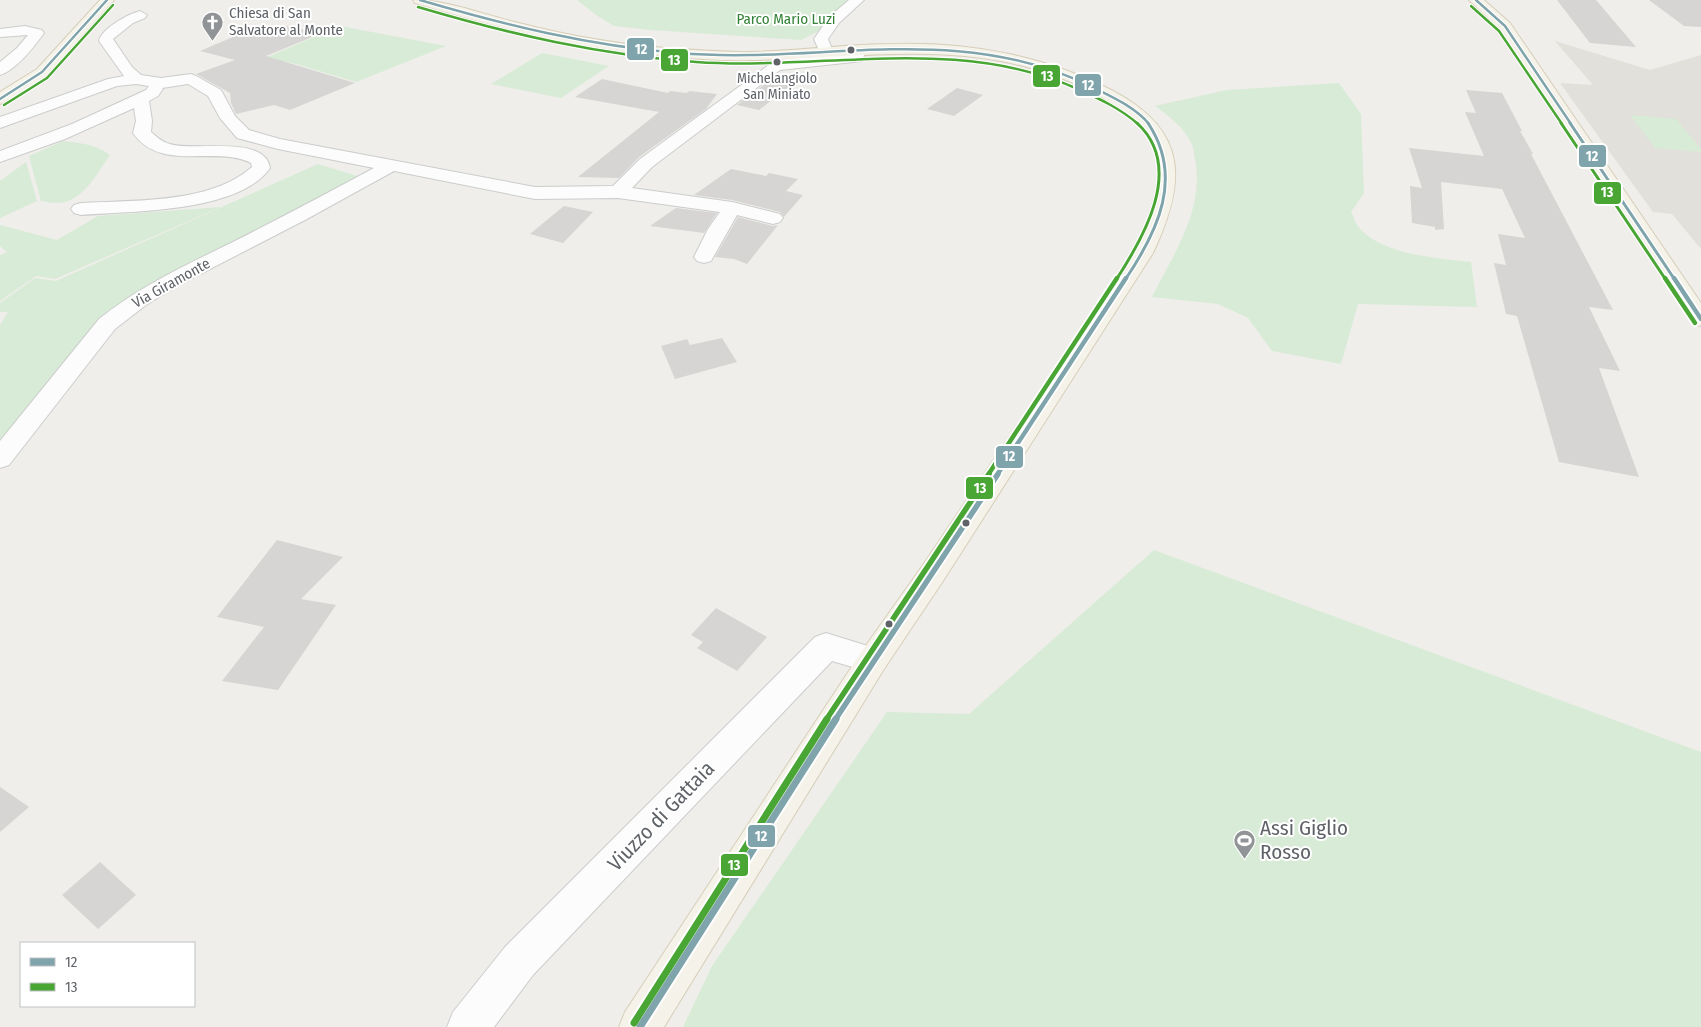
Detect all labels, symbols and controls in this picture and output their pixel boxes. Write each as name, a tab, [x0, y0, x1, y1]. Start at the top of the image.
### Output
place label: Chiesa di San Salvatore al Monte	[229, 4, 343, 39]
church icon: Chiesa di San Salvatore al Monte	[201, 10, 225, 41]
park label: Parco Mario Luzi	[736, 10, 836, 28]
line badge: 12	[626, 37, 655, 61]
text: 12	[635, 41, 648, 58]
unlabelled marker	[846, 45, 856, 55]
line badge: 13	[660, 48, 689, 72]
text: 13	[668, 52, 681, 69]
marker: Michelangiolo San Miniato	[772, 57, 782, 67]
line badge: 13	[1032, 64, 1061, 88]
text: 13	[1041, 68, 1054, 85]
place label: Michelangiolo San Miniato	[737, 70, 817, 103]
line badge: 12	[1074, 73, 1102, 97]
text: 12	[1082, 77, 1095, 94]
line badge: 12	[1578, 144, 1607, 168]
text: 12	[1586, 148, 1599, 165]
line badge: 13	[1593, 181, 1622, 205]
text: 13	[1601, 184, 1614, 201]
street label: Via Giramonte	[129, 254, 213, 312]
line badge: 12	[995, 445, 1024, 469]
text: 12	[1003, 448, 1016, 465]
line badge: 13	[965, 476, 994, 500]
text: 13	[974, 480, 987, 497]
unlabelled marker	[961, 518, 971, 528]
unlabelled marker	[884, 619, 894, 629]
street label: Viuzzo di Gattaia	[602, 756, 720, 876]
place label: Assi Giglio Rosso	[1260, 815, 1348, 865]
line badge: 12	[747, 824, 776, 848]
text: 12	[755, 828, 768, 845]
sports icon: Assi Giglio Rosso	[1232, 828, 1256, 859]
line badge: 13	[720, 853, 749, 877]
text: 13	[728, 857, 741, 874]
legend	[20, 942, 195, 1007]
text: 12	[65, 953, 78, 971]
text: 13	[65, 978, 78, 996]

